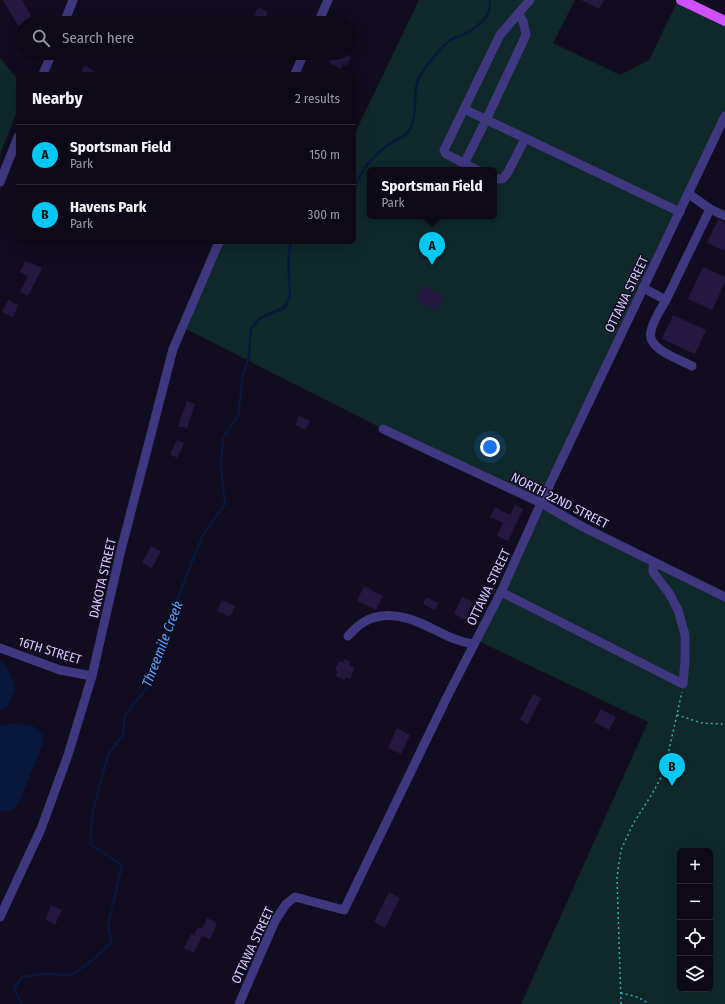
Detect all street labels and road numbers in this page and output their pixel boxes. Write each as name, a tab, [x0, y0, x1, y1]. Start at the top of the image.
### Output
street label: OTTAWA STREET	[602, 254, 651, 335]
street label: NORTH 22ND STREET	[509, 469, 611, 531]
street label: DAKOTA STREET	[86, 537, 119, 619]
street label: OTTAWA STREET	[464, 547, 513, 628]
street label: 16TH STREET	[16, 634, 83, 667]
street label: OTTAWA STREET	[228, 904, 277, 986]

